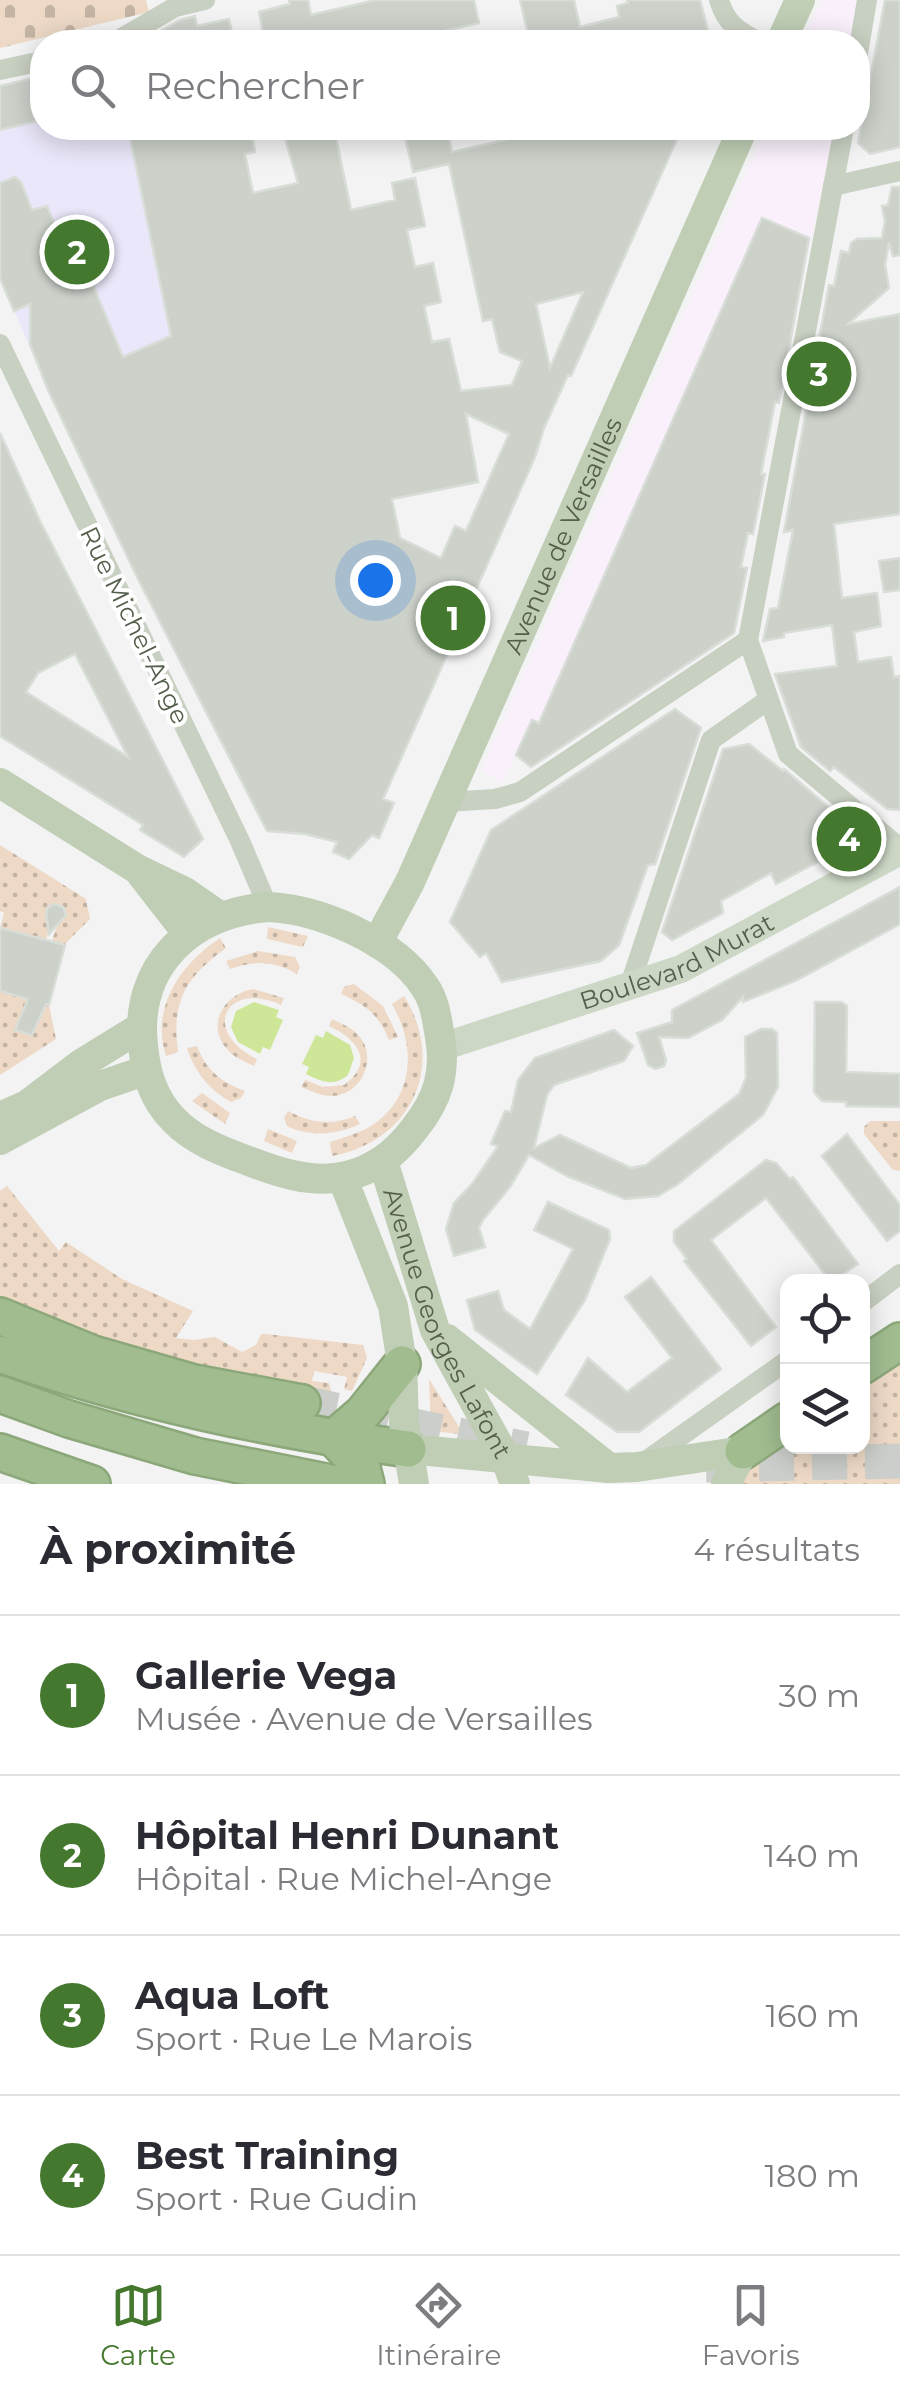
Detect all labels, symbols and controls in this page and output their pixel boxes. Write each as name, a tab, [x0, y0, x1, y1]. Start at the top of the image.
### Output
search box	[30, 30, 870, 140]
icon: search	[65, 58, 120, 113]
text: Rechercher	[145, 62, 365, 109]
pin: 2	[44, 214, 110, 290]
pin: 3	[786, 336, 852, 412]
street label: Avenue de Versailles	[498, 413, 628, 658]
street label: Rue Michel-Ange	[74, 521, 196, 729]
your location	[350, 555, 401, 606]
pin: 1	[420, 580, 486, 656]
pin: 4	[816, 802, 882, 876]
street label: Boulevard Murat	[576, 907, 779, 1016]
street label: Avenue Georges Lafont	[377, 1184, 518, 1464]
map controls	[780, 1274, 870, 1454]
button: locate	[780, 1274, 870, 1364]
button: layers	[780, 1364, 870, 1454]
text: À proximité	[40, 1523, 296, 1575]
text: 4 résultats	[693, 1530, 860, 1569]
text: Gallerie Vega	[135, 1652, 397, 1699]
text: 1	[66, 1676, 79, 1715]
text: 30 m	[778, 1676, 860, 1715]
text: Musée · Avenue de Versailles	[135, 1699, 593, 1738]
text: Hôpital Henri Dunant	[135, 1812, 559, 1859]
text: 2	[63, 1836, 82, 1875]
text: 140 m	[764, 1836, 860, 1875]
text: Hôpital · Rue Michel-Ange	[135, 1859, 552, 1898]
text: Aqua Loft	[135, 1972, 329, 2019]
text: 3	[63, 1996, 82, 2035]
text: 160 m	[765, 1996, 860, 2035]
text: Sport · Rue Le Marois	[135, 2019, 472, 2058]
text: Best Training	[135, 2132, 399, 2179]
text: 4	[61, 2156, 84, 2195]
text: 180 m	[765, 2156, 860, 2195]
text: Sport · Rue Gudin	[135, 2179, 418, 2218]
tab: Carte	[100, 2278, 176, 2372]
tab: Itinéraire	[376, 2278, 501, 2372]
tab: Favoris	[702, 2278, 800, 2372]

